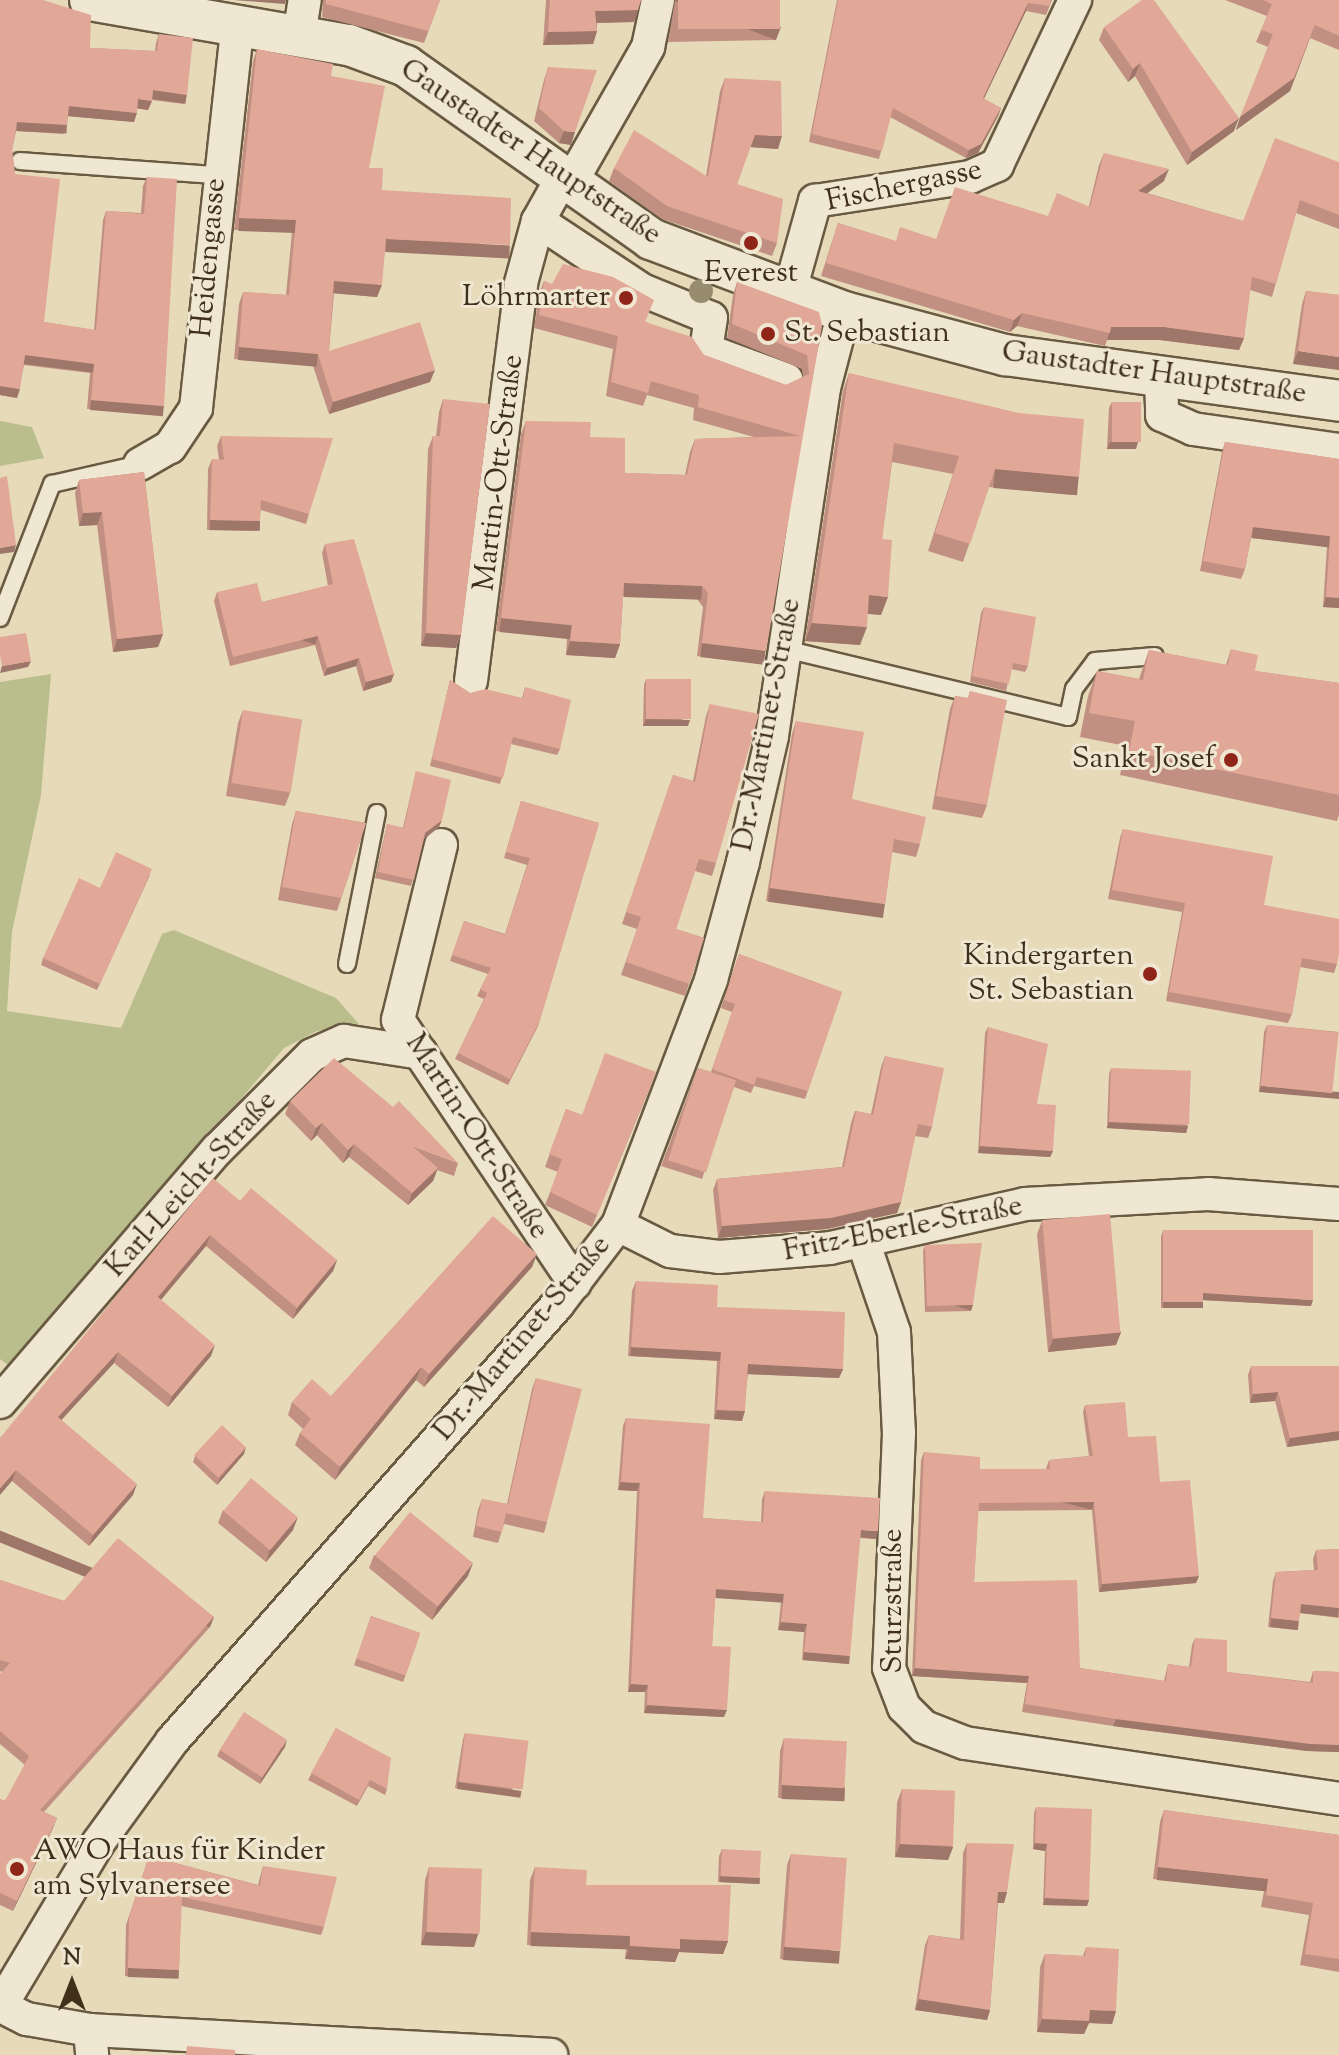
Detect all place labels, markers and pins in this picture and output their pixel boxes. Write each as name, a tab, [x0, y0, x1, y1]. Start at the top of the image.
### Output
marker: Everest	[742, 234, 760, 252]
place label: Everest	[704, 256, 798, 292]
place label: Löhrmarter	[462, 280, 610, 316]
marker: Löhrmarter	[617, 289, 635, 307]
place label: St. Sebastian	[784, 316, 950, 352]
marker: St. Sebastian	[759, 325, 777, 343]
place label: Sankt Josef	[1072, 742, 1215, 778]
marker: Sankt Josef	[1222, 751, 1240, 769]
place label: Kindergarten St. Sebastian	[963, 939, 1134, 1010]
marker: Kindergarten St. Sebastian	[1141, 965, 1159, 983]
place label: AWO Haus für Kinder am Sylvanersee	[33, 1834, 325, 1904]
marker: AWO Haus für Kinder am Sylvanersee	[8, 1860, 26, 1878]

